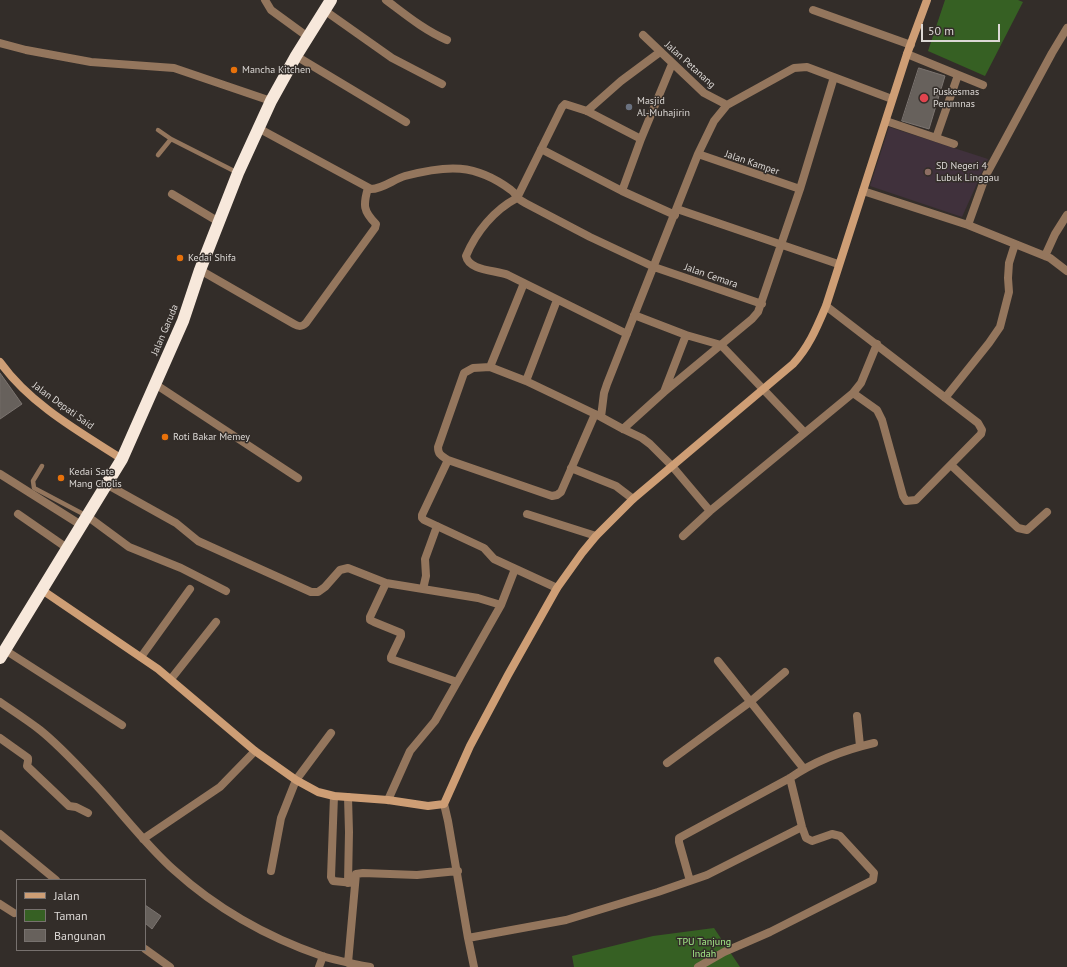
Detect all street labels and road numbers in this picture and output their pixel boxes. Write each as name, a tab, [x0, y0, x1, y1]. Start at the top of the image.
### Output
street label: Jalan Petanang	[662, 39, 718, 91]
street label: Jalan Kamper	[723, 148, 781, 178]
street label: Jalan Cemara	[683, 261, 739, 291]
street label: Jalan Garuda	[149, 303, 181, 357]
street label: Jalan Depati Said	[30, 380, 96, 432]

